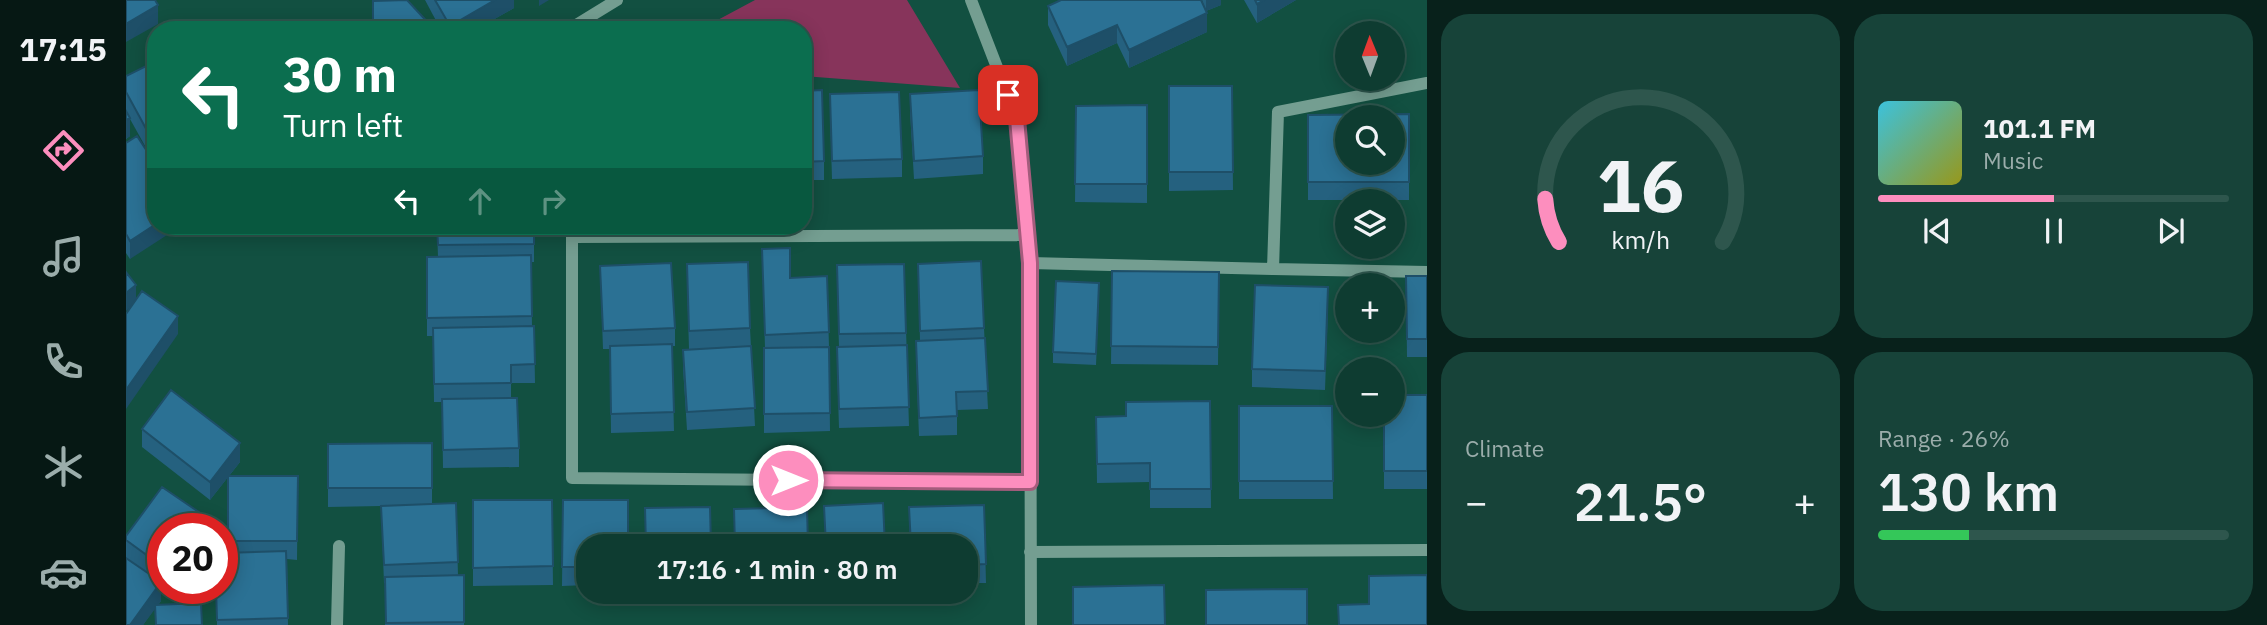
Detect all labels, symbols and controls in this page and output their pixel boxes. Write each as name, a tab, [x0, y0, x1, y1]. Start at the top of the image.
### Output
north arrow	[1335, 21, 1405, 91]
map controls	[1335, 21, 1405, 427]
text: 17:15	[19, 28, 107, 70]
text: 30 m	[283, 42, 397, 105]
icon: left	[168, 49, 259, 140]
pin	[978, 65, 1038, 125]
icon: arrive	[989, 76, 1027, 114]
text: Turn left	[283, 104, 403, 146]
button: search	[1335, 105, 1405, 175]
text: 101.1 FM	[1983, 111, 2096, 145]
icon: directions	[39, 126, 88, 175]
text: 16	[1597, 137, 1684, 232]
text: Music	[1983, 145, 2043, 175]
icon: left	[388, 182, 426, 220]
icon: ahead	[461, 182, 499, 220]
icon: right	[534, 182, 572, 220]
button: layers	[1335, 189, 1405, 259]
icon: previous	[1918, 212, 1956, 250]
icon: pause	[2035, 212, 2073, 250]
icon: next	[2152, 212, 2190, 250]
text: km/h	[1611, 223, 1670, 256]
icon: music	[39, 232, 88, 281]
button: +	[1335, 273, 1405, 343]
icon: phone	[39, 337, 88, 386]
button: −	[1335, 357, 1405, 427]
text: Range · 26%	[1878, 423, 2010, 453]
text: Climate	[1465, 433, 1544, 463]
icon: climate	[39, 442, 88, 491]
position arrow	[751, 443, 825, 517]
text: 130 km	[1878, 458, 2059, 525]
text: 21.5°	[1574, 468, 1707, 535]
text: −	[1465, 477, 1488, 526]
text: +	[1793, 477, 1816, 526]
speed limit sign: 20	[147, 513, 238, 604]
icon: car	[39, 548, 88, 597]
text: 17:16 · 1 min · 80 m	[656, 552, 898, 586]

